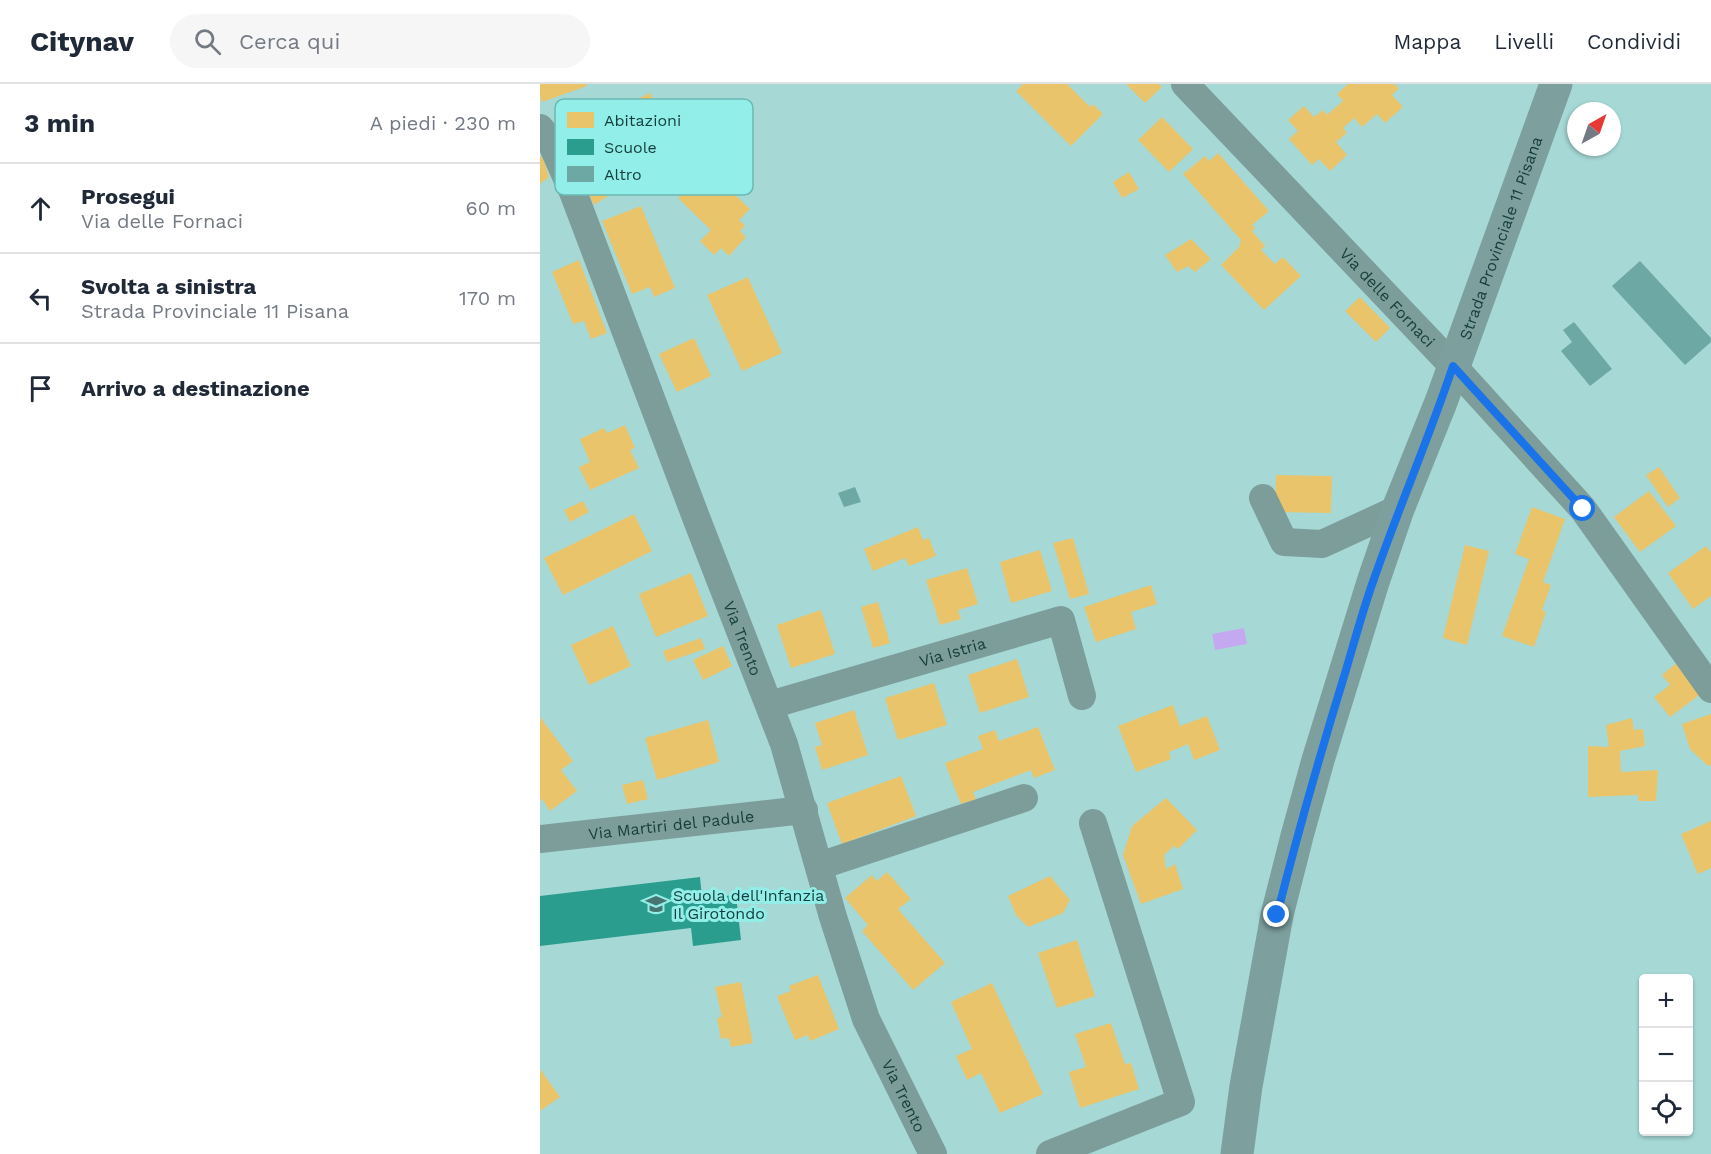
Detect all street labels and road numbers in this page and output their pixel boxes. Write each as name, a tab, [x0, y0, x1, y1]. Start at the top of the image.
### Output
street label: Strada Provinciale 11 Pisana	[1455, 134, 1546, 342]
street label: Via delle Fornaci	[1336, 244, 1439, 351]
street label: Via Trento	[719, 598, 766, 679]
street label: Via Istria	[917, 633, 988, 671]
street label: Via Martiri del Padule	[587, 807, 755, 844]
street label: Via Trento	[878, 1056, 930, 1135]

